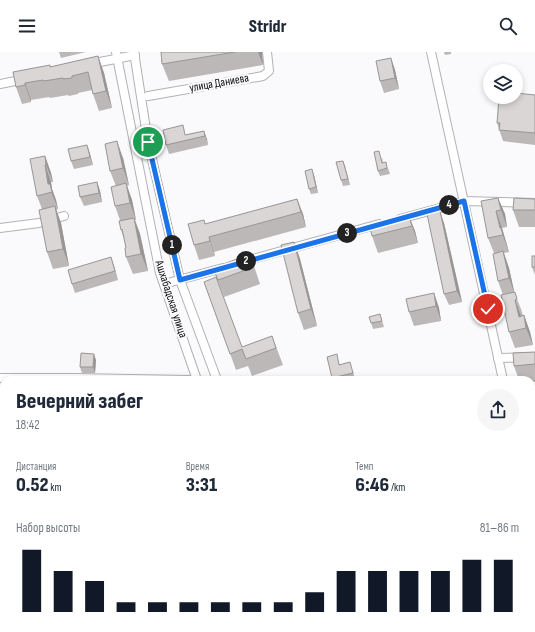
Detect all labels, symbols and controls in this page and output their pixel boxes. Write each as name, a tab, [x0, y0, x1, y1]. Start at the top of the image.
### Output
icon: menu	[16, 15, 38, 37]
icon: search	[497, 15, 519, 37]
text: Stridr	[249, 16, 286, 37]
map controls	[483, 64, 523, 104]
button: layers	[483, 64, 523, 104]
street label: улица Даниева	[188, 70, 250, 96]
pin	[131, 125, 165, 159]
icon: arrive	[137, 131, 159, 153]
pin: 4	[439, 195, 459, 215]
text: 4	[446, 198, 452, 211]
pin: 3	[337, 223, 357, 243]
text: 3	[345, 226, 349, 239]
pin: 1	[162, 235, 182, 255]
text: 1	[170, 238, 174, 251]
pin: 2	[236, 251, 256, 271]
text: 2	[244, 254, 248, 267]
street label: Ашхабадская улица	[151, 257, 191, 340]
pin	[471, 292, 505, 326]
icon: check	[477, 298, 499, 320]
text: Вечерний забег	[16, 388, 143, 415]
button: share	[477, 389, 519, 431]
text: 18:42	[16, 417, 40, 433]
text: Дистанция	[16, 460, 56, 473]
text: Время	[186, 460, 209, 473]
text: Темп	[355, 460, 373, 473]
text: 0.52	[16, 473, 48, 497]
text: 3:31	[186, 473, 217, 497]
text: 6:46	[355, 473, 389, 497]
text: km	[48, 481, 61, 494]
text: /km	[389, 481, 405, 494]
text: Набор высоты	[16, 520, 80, 536]
text: 81–86 m	[480, 520, 519, 536]

